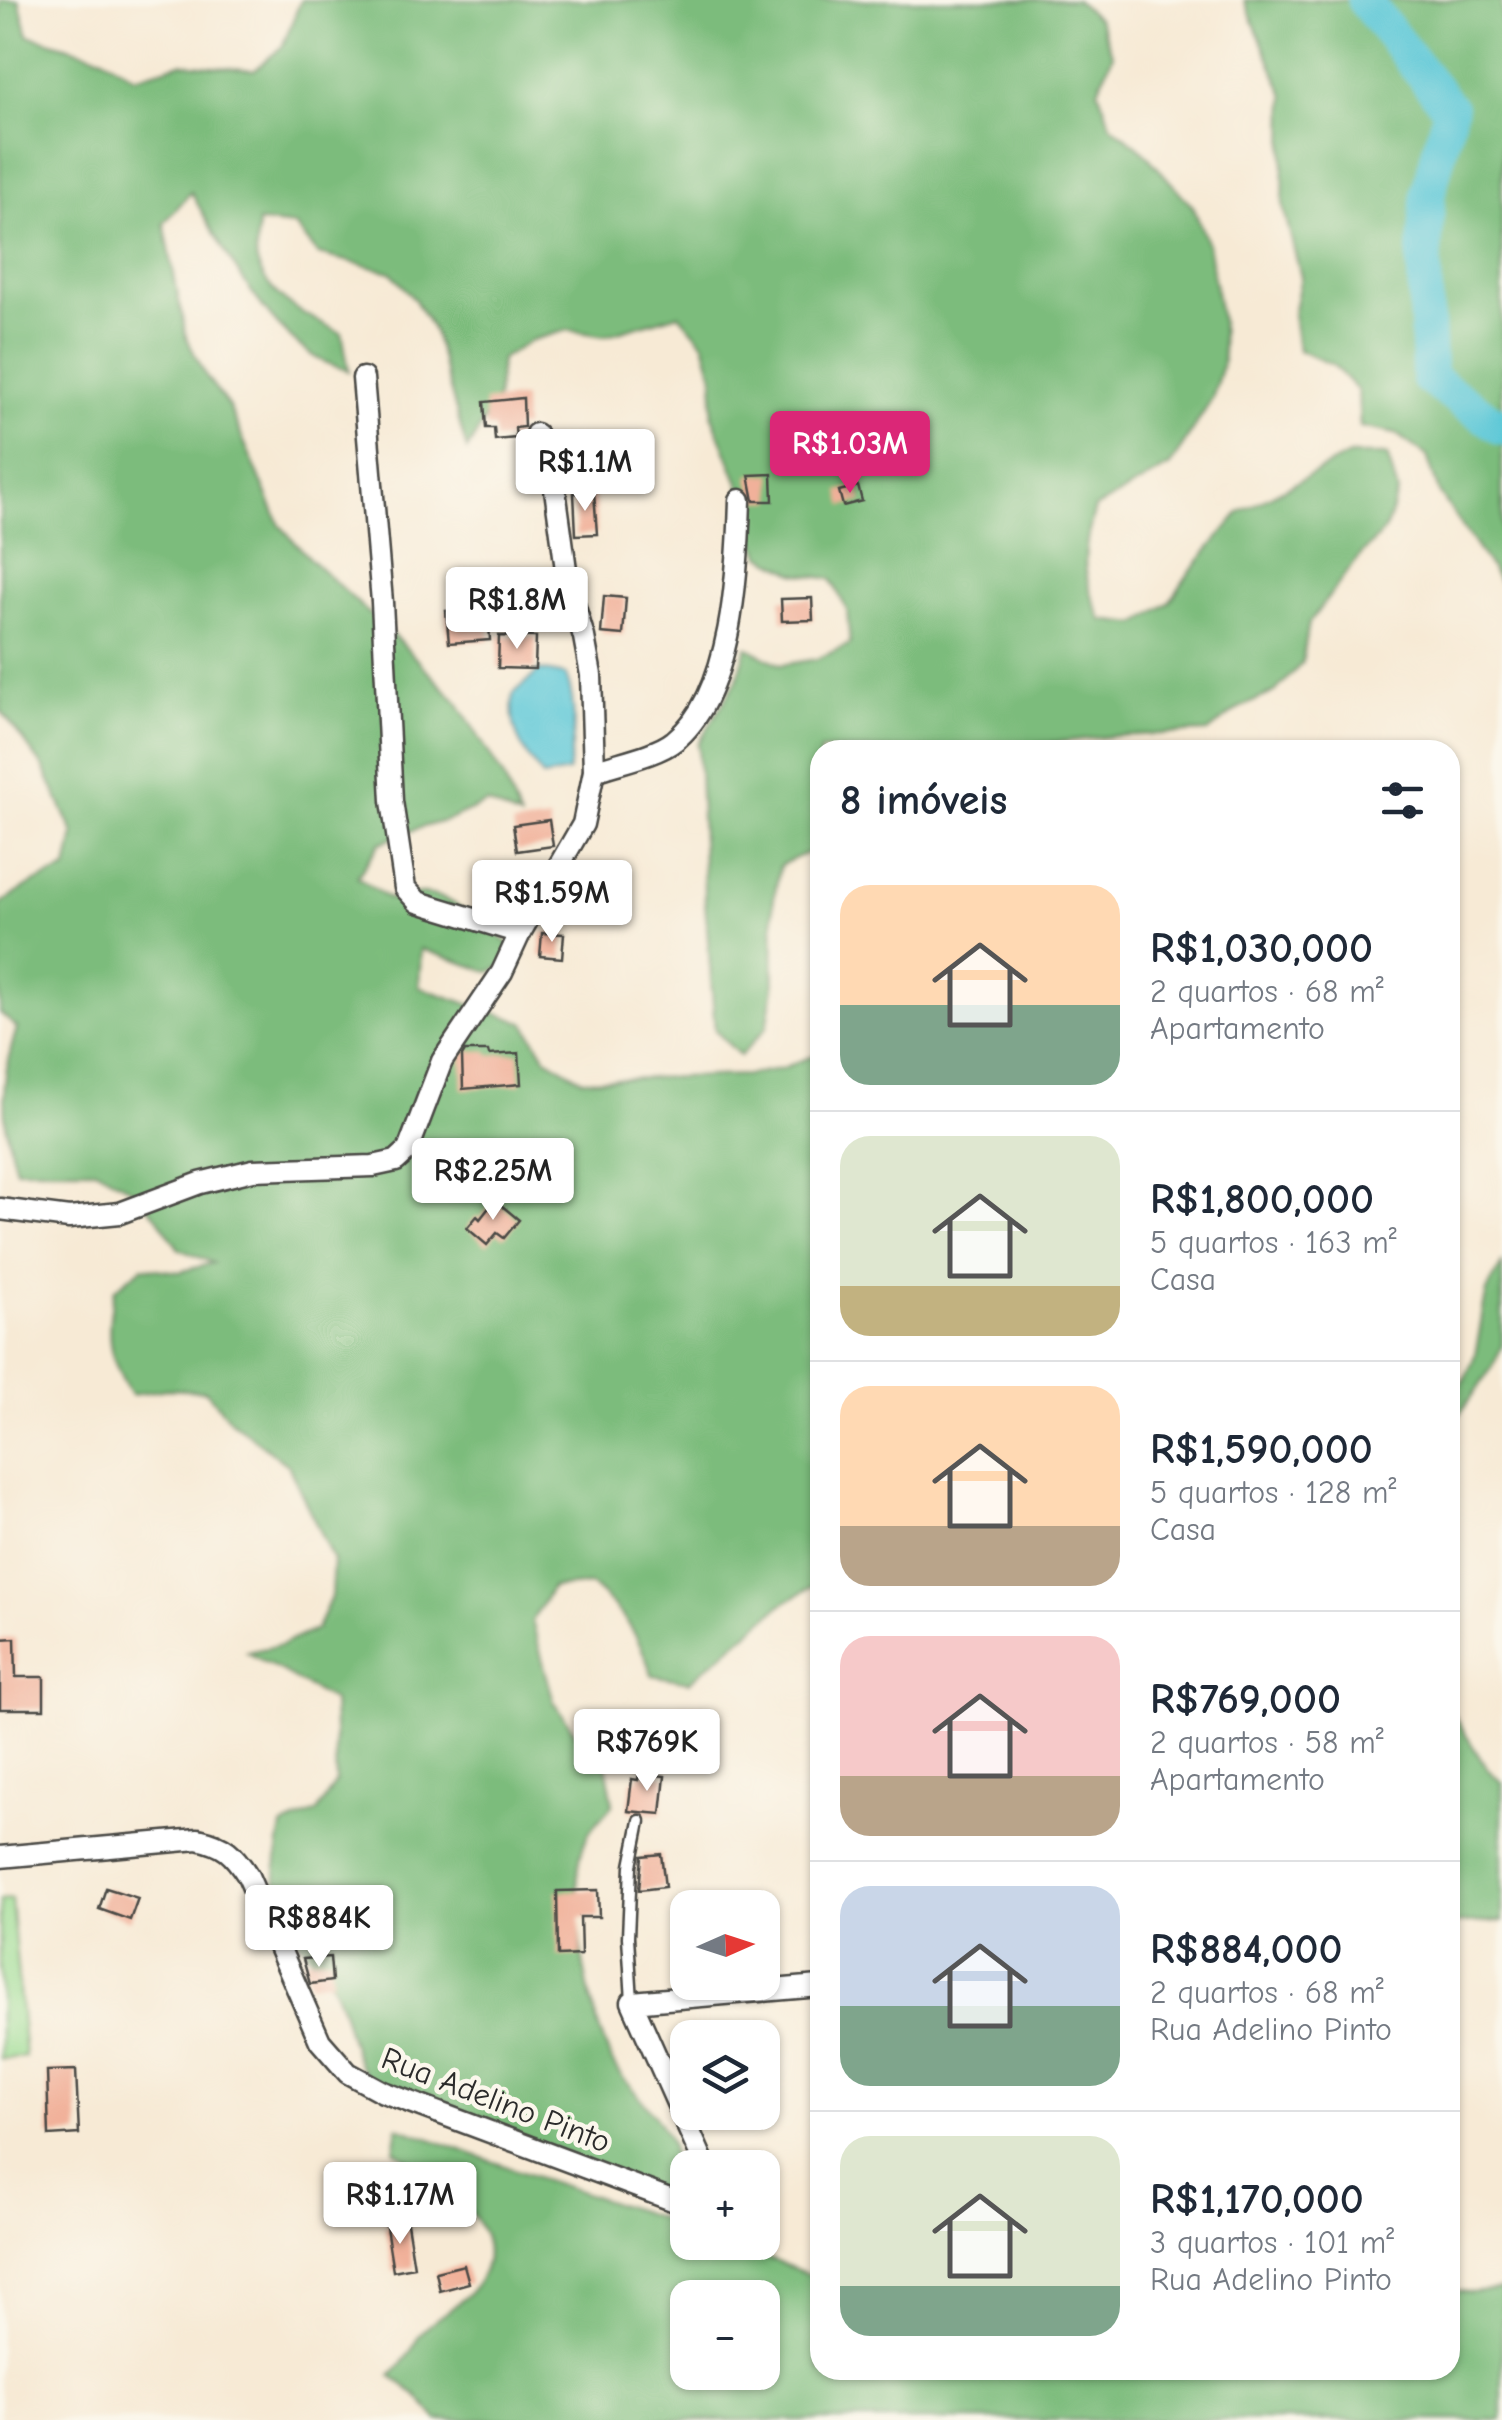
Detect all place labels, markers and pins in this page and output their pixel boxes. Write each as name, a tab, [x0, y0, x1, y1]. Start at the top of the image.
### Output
pin: R$1.03M	[758, 411, 942, 496]
pin: R$1.1M	[504, 429, 666, 514]
pin: R$1.8M	[436, 567, 598, 652]
pin: R$1.59M	[460, 860, 644, 945]
pin: R$2.25M	[401, 1138, 585, 1223]
pin: R$769K	[566, 1709, 728, 1794]
pin: R$884K	[238, 1885, 400, 1970]
pin: R$1.17M	[308, 2162, 492, 2247]

